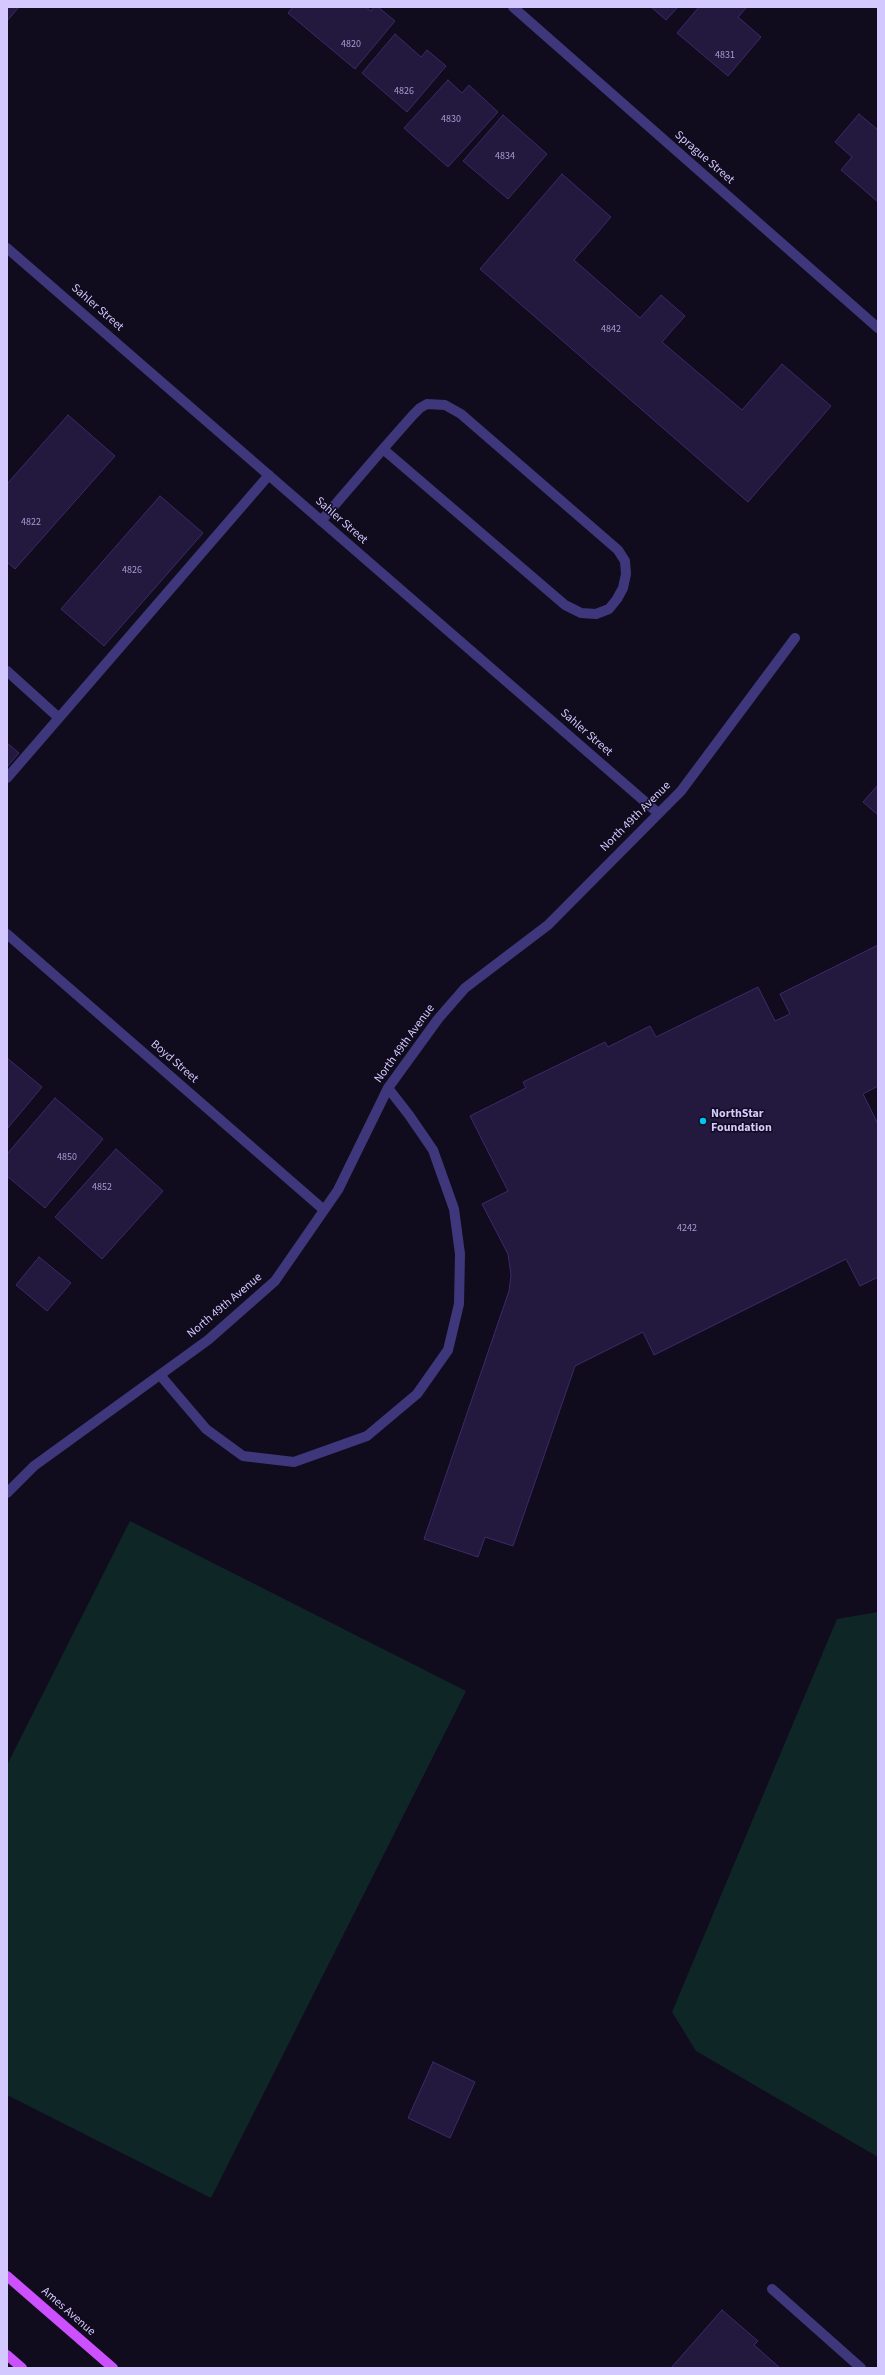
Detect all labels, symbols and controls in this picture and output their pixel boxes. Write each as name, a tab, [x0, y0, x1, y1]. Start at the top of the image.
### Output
house number: 4820	[341, 39, 361, 51]
house number: 4831	[715, 50, 735, 62]
house number: 4826	[394, 86, 414, 98]
house number: 4830	[441, 114, 461, 126]
street label: Sprague Street	[671, 128, 737, 188]
house number: 4834	[495, 151, 515, 163]
street label: Sahler Street	[68, 281, 126, 335]
house number: 4842	[601, 324, 621, 336]
street label: Sahler Street	[312, 494, 370, 548]
house number: 4822	[21, 517, 41, 529]
house number: 4826	[122, 565, 142, 577]
street label: Sahler Street	[557, 706, 615, 760]
street label: North 49th Avenue	[598, 779, 674, 855]
street label: North 49th Avenue	[372, 1002, 438, 1086]
street label: Boyd Street	[147, 1037, 201, 1087]
place label: NorthStar Foundation	[711, 1107, 772, 1135]
marker: NorthStar Foundation	[698, 1116, 708, 1126]
house number: 4850	[57, 1152, 77, 1164]
house number: 4852	[92, 1182, 112, 1194]
house number: 4242	[677, 1223, 697, 1235]
street label: North 49th Avenue	[185, 1270, 265, 1342]
street label: Ames Avenue	[38, 2285, 98, 2339]

